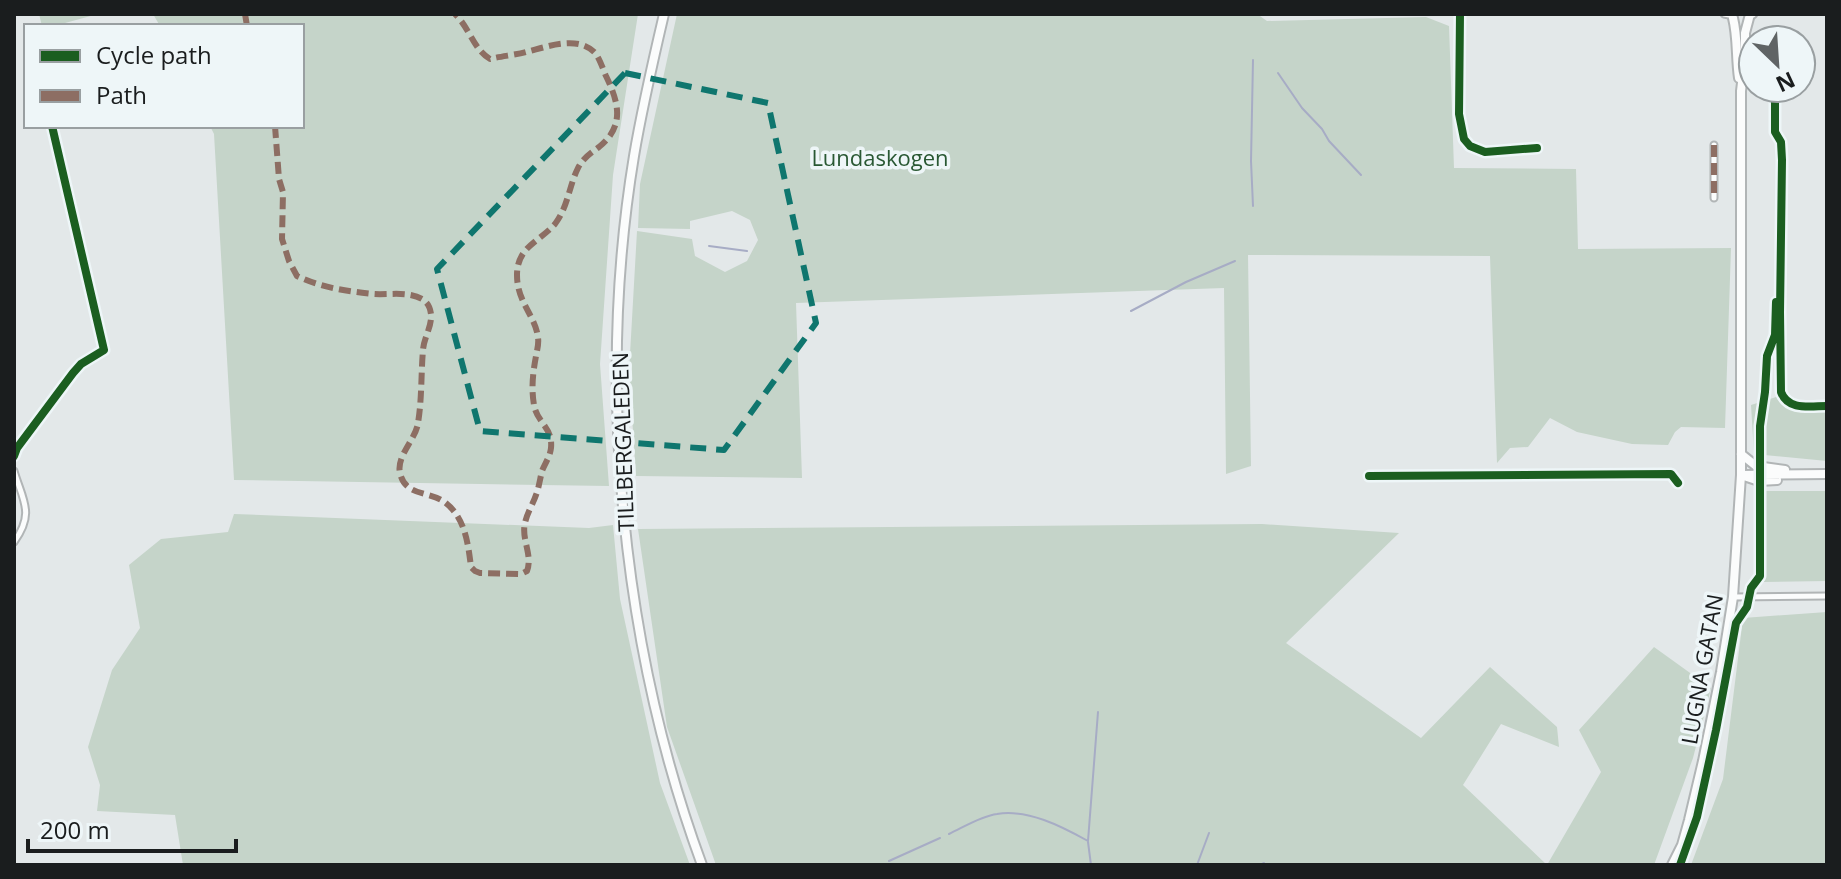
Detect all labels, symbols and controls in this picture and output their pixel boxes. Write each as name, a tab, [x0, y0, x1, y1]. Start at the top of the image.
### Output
legend	[24, 24, 304, 128]
north arrow	[1737, 24, 1817, 104]
text: Cycle path	[96, 38, 212, 71]
text: N	[1771, 66, 1800, 100]
text: Path	[96, 78, 147, 111]
park label: Lundaskogen	[811, 142, 949, 172]
street label: TILLBERGALEDEN	[604, 352, 640, 532]
street label: LUGNA GATAN	[1673, 591, 1729, 747]
scale bar	[28, 803, 236, 853]
text: 200 m	[40, 813, 110, 846]

